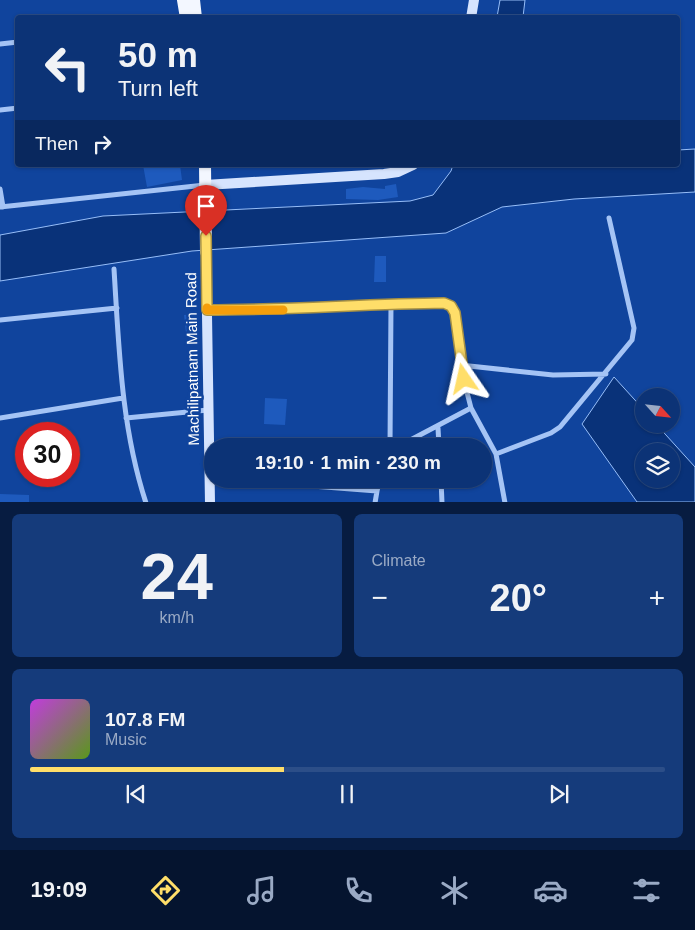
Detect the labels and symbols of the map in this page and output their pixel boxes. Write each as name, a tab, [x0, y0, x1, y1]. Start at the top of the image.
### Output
pin	[185, 185, 227, 236]
street label: Machilipatnam Main Road	[182, 272, 202, 446]
position arrow	[437, 352, 489, 404]
north arrow	[635, 388, 680, 432]
speed limit sign: 30	[15, 422, 80, 487]

